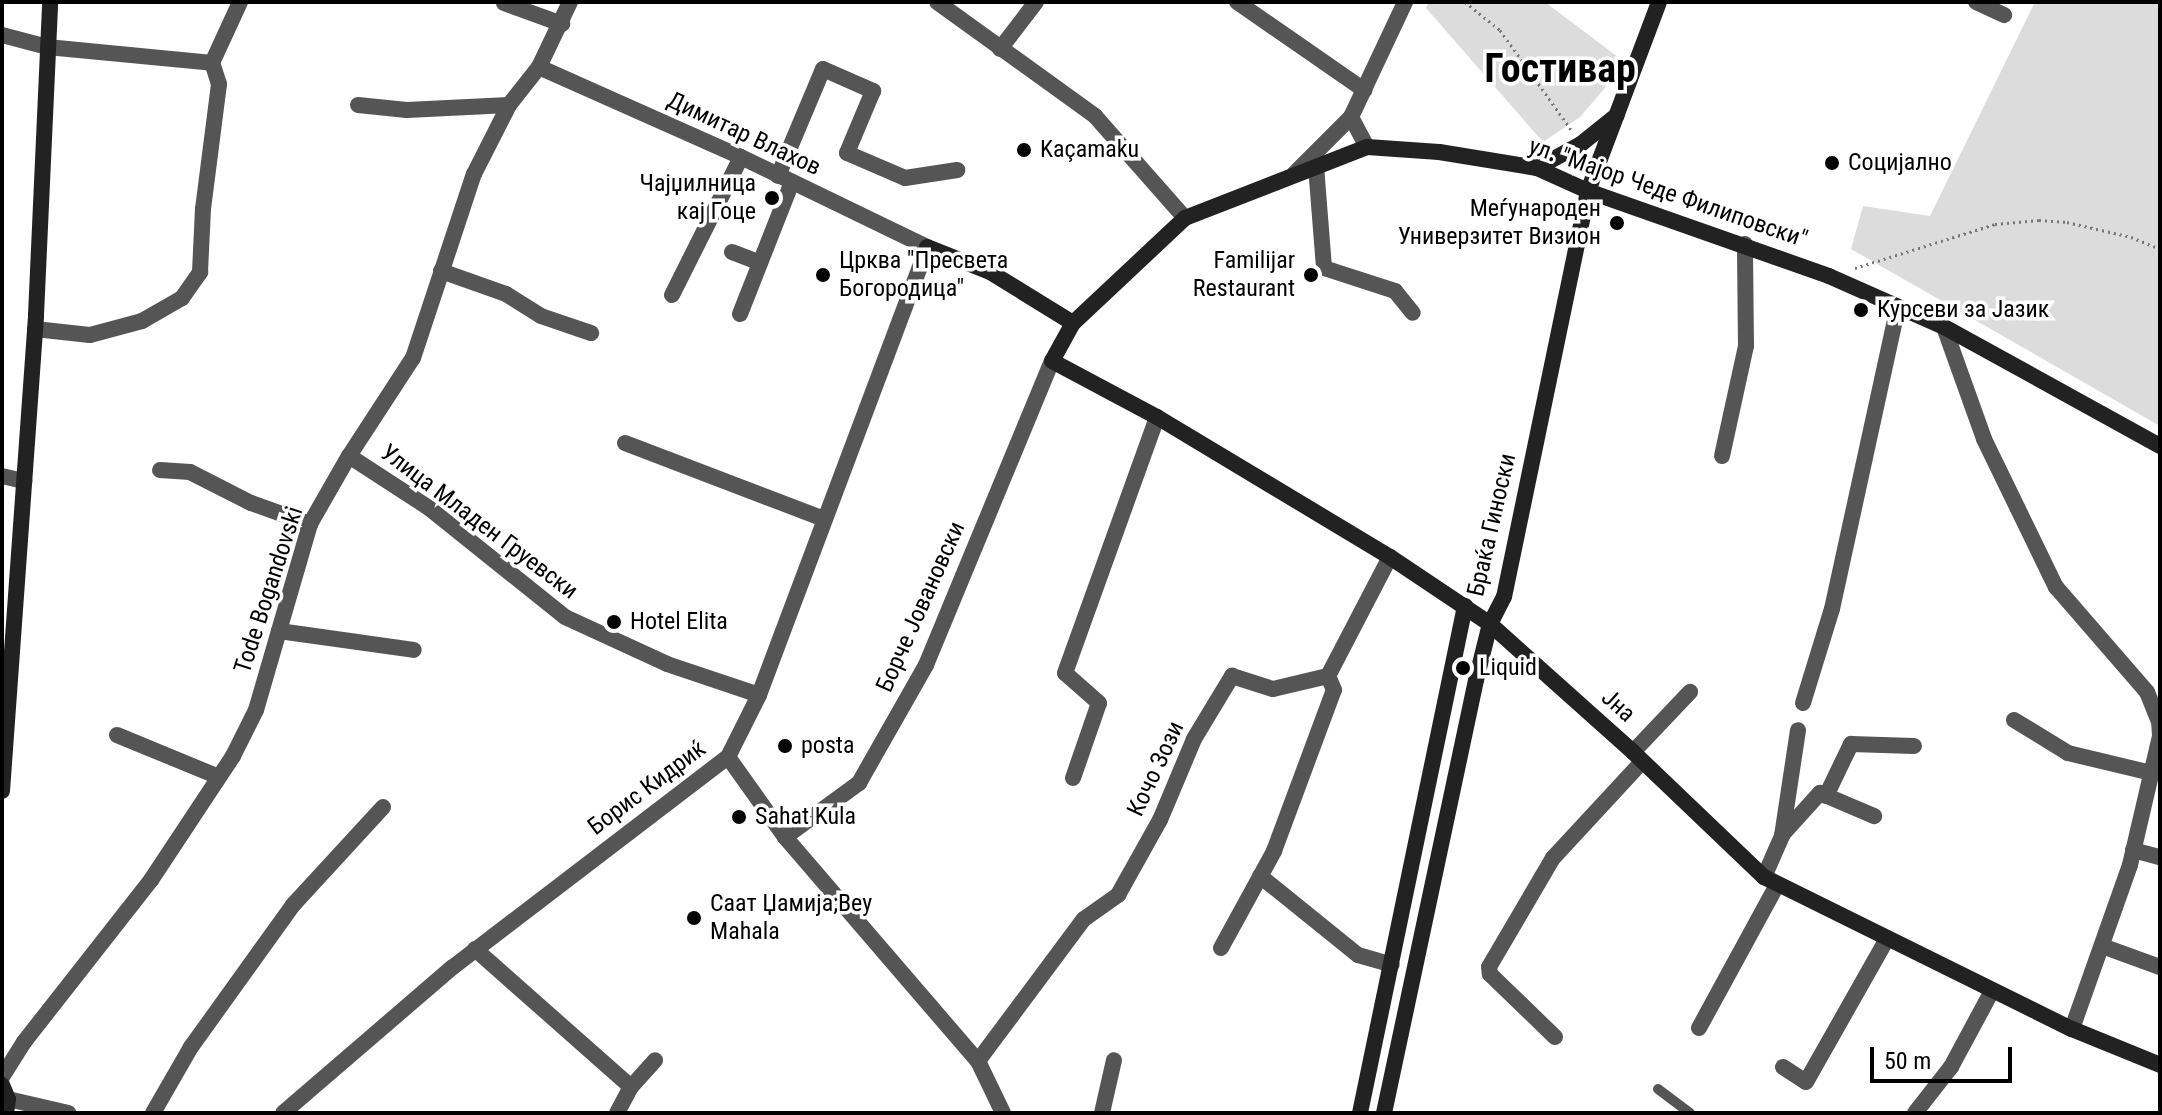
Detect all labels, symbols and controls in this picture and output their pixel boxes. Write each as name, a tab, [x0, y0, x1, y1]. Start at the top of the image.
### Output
district label: Гостивар	[1484, 45, 1636, 93]
street label: Димитар Влахов	[663, 86, 825, 182]
street label: ул. "Мајор Чеде Филиповски"	[1525, 132, 1811, 254]
place label: Kaçamaku	[1040, 136, 1139, 164]
marker: Kaçamaku	[1015, 141, 1033, 159]
place label: Социјално	[1848, 149, 1952, 177]
marker: Социјално	[1823, 154, 1841, 172]
place label: Чајџилница кај Гоце	[640, 170, 756, 226]
marker: Чајџилница кај Гоце	[763, 189, 781, 207]
place label: Меѓународен Универзитет Визион	[1398, 195, 1601, 251]
marker: Меѓународен Универзитет Визион	[1608, 214, 1626, 232]
place label: Црква "Пресвета Богородица"	[839, 247, 1008, 303]
place label: Familijar Restaurant	[1193, 247, 1295, 303]
marker: Црква "Пресвета Богородица"	[814, 266, 832, 284]
marker: Familijar Restaurant	[1302, 266, 1320, 284]
place label: Курсеви за Јазик	[1877, 296, 2049, 324]
marker: Курсеви за Јазик	[1852, 301, 1870, 319]
street label: Улица Младен Груевски	[375, 438, 583, 606]
street label: Браќа Гиноски	[1462, 451, 1522, 599]
street label: Tode Bogandovski	[229, 503, 309, 677]
street label: Борче Јовановски	[870, 517, 972, 697]
place label: Hotel Elita	[630, 608, 728, 636]
marker: Hotel Elita	[605, 613, 623, 631]
place label: Liquid	[1479, 654, 1537, 682]
marker: Liquid	[1454, 659, 1472, 677]
street label: Јна	[1595, 683, 1641, 729]
street label: Кочо Зози	[1121, 717, 1191, 821]
place label: posta	[801, 732, 854, 760]
street label: Борис Кидриќ	[583, 734, 711, 842]
marker: posta	[776, 737, 794, 755]
place label: Sahat Kula	[755, 803, 856, 831]
marker: Sahat Kula	[730, 808, 748, 826]
place label: Саат Џамија;Bey Mahala	[710, 890, 872, 946]
marker: Саат Џамија;Bey Mahala	[685, 909, 703, 927]
scale bar	[1874, 1031, 2016, 1081]
text: 50 m	[1884, 1047, 1931, 1075]

